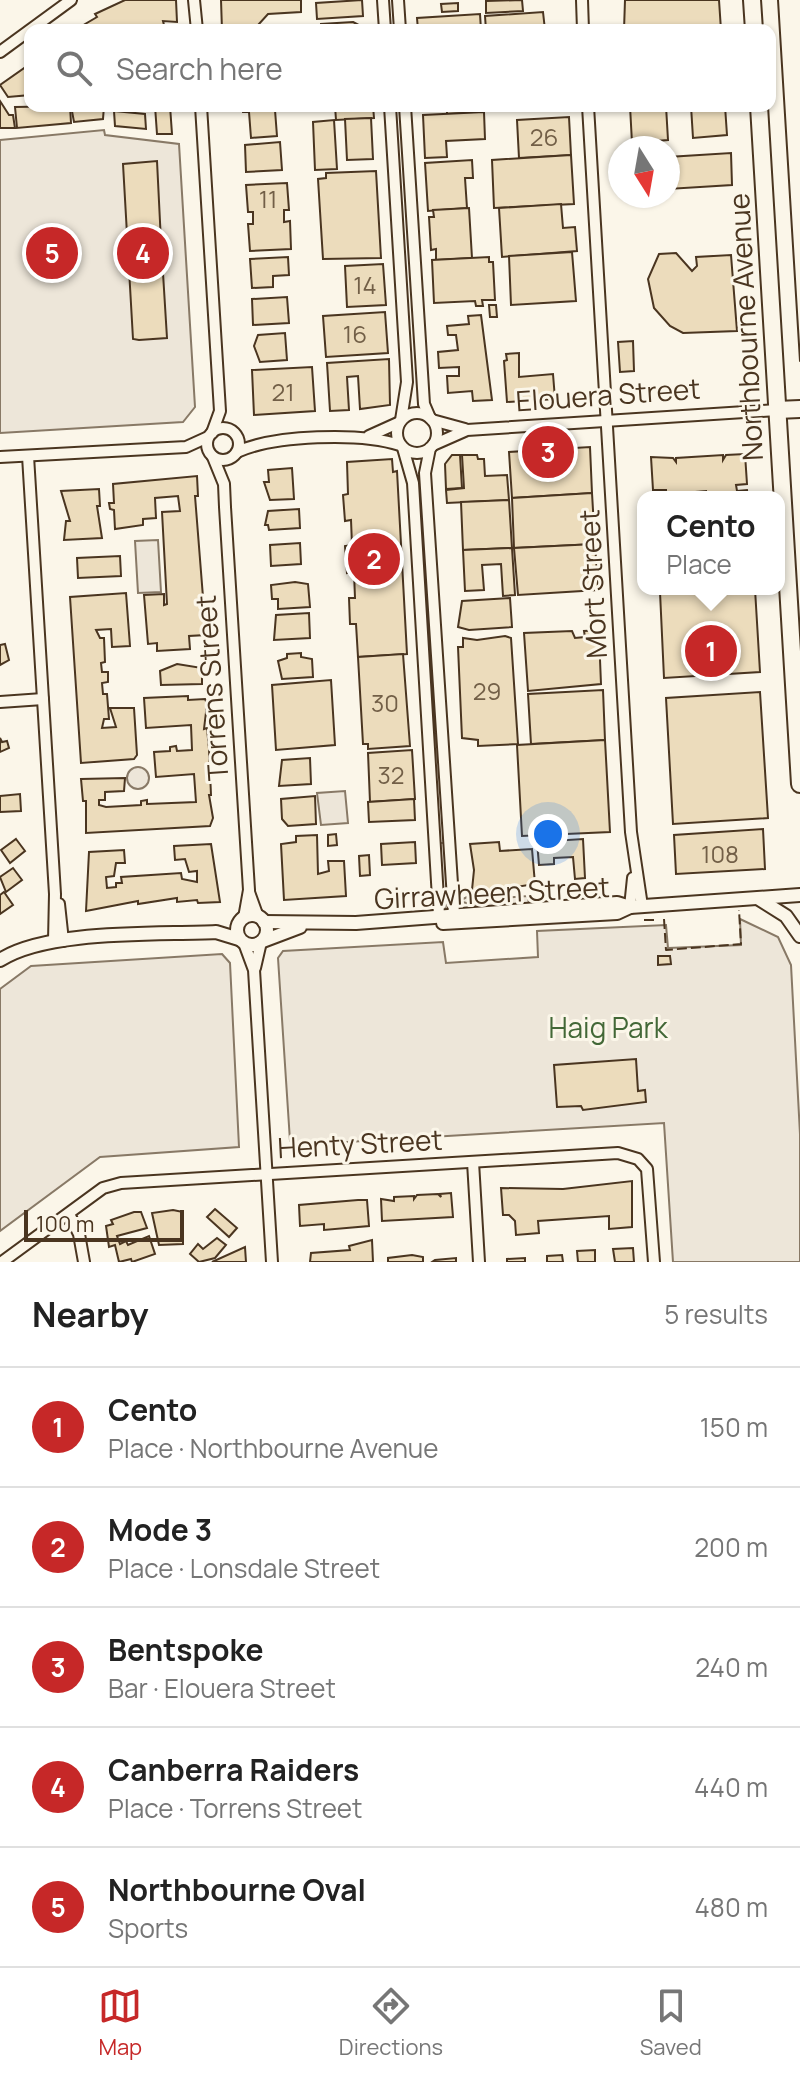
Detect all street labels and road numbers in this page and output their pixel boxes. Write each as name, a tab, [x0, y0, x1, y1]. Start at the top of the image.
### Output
street label: Northbourne Avenue	[719, 192, 771, 462]
street label: Elouera Street	[514, 369, 702, 419]
street label: Mort Street	[569, 509, 615, 660]
street label: Torrens Street	[186, 594, 236, 782]
street label: Girrawheen Street	[373, 867, 611, 917]
street label: Henty Street	[276, 1120, 443, 1166]

